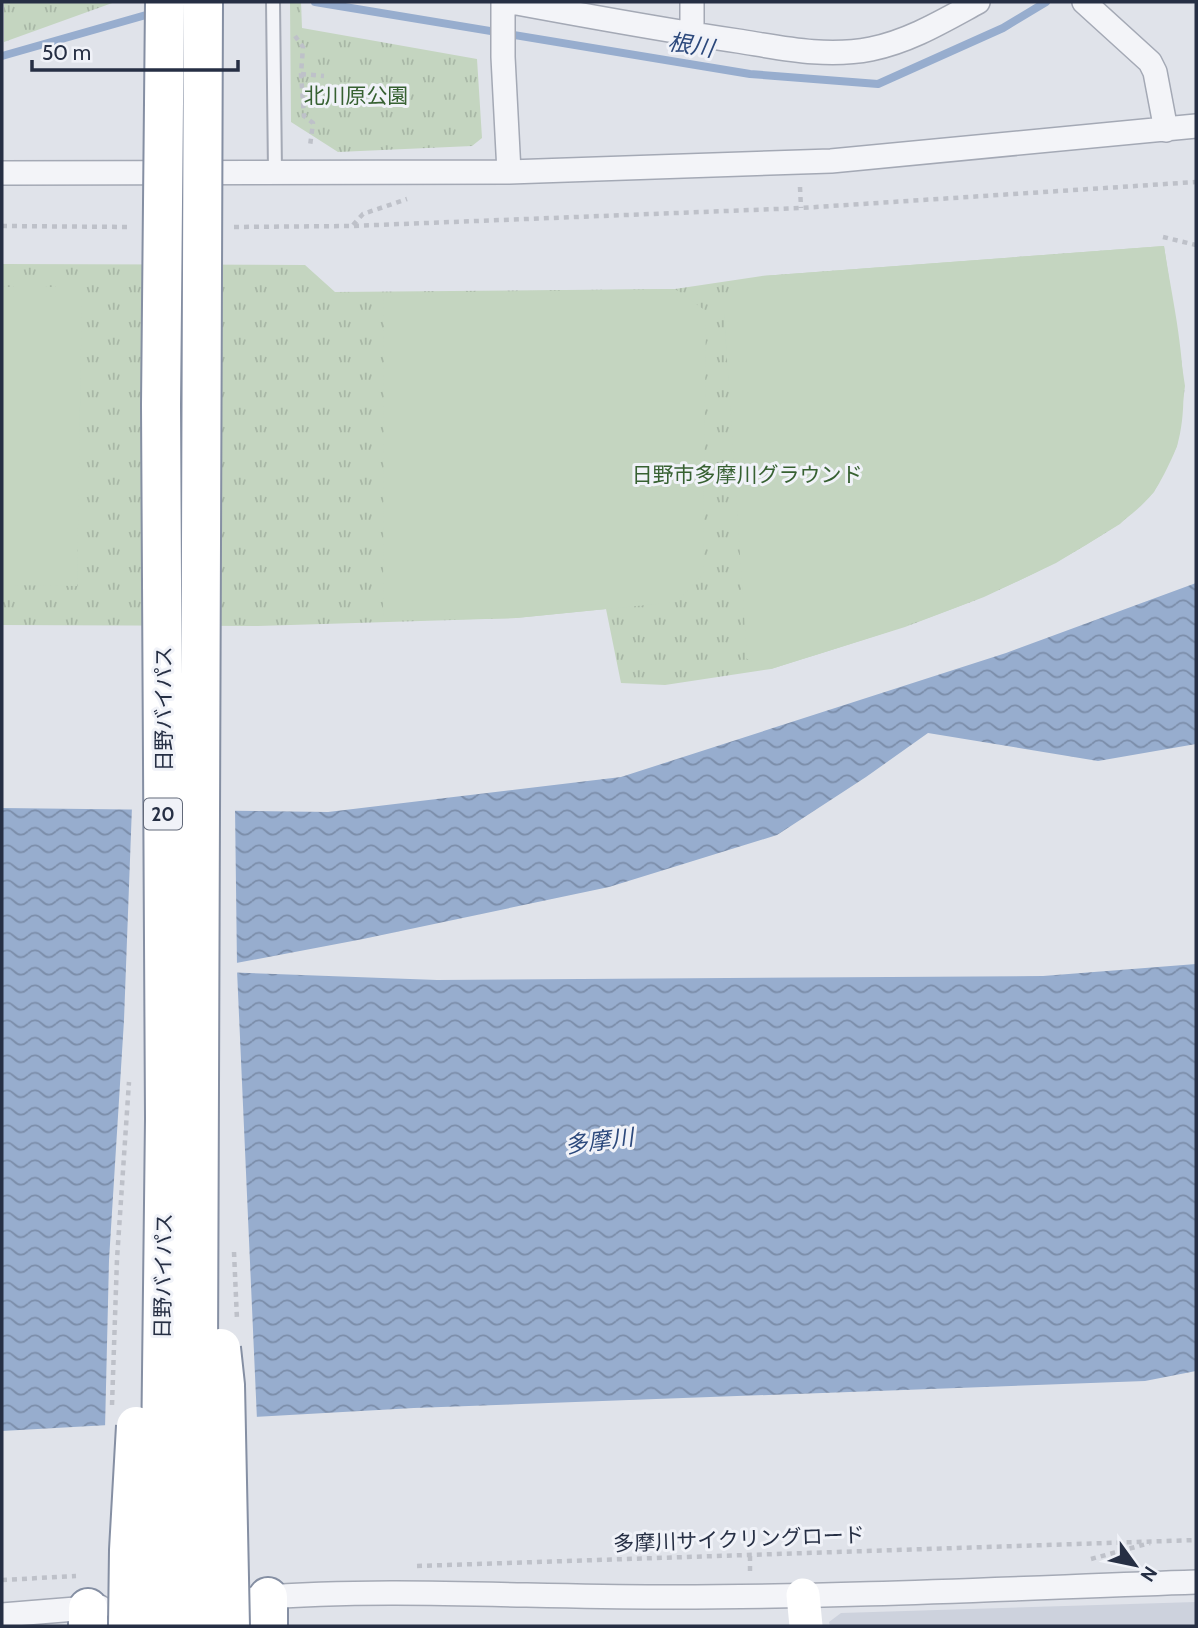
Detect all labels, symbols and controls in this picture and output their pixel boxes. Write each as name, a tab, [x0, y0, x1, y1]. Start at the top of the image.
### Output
scale bar	[32, 28, 238, 72]
water label: 根川	[666, 28, 719, 63]
text: 50 m	[42, 40, 91, 65]
park label: 北川原公園	[304, 83, 409, 108]
park label: 日野市多摩川グラウンド	[632, 462, 863, 487]
street label: 日野バイパス	[151, 646, 176, 772]
road number: 20	[144, 799, 182, 830]
water label: 多摩川	[563, 1123, 638, 1159]
street label: 日野バイパス	[149, 1213, 177, 1339]
street label: 多摩川サイクリングロード	[613, 1522, 865, 1556]
north arrow	[1100, 1530, 1170, 1600]
text: N	[1136, 1562, 1162, 1586]

